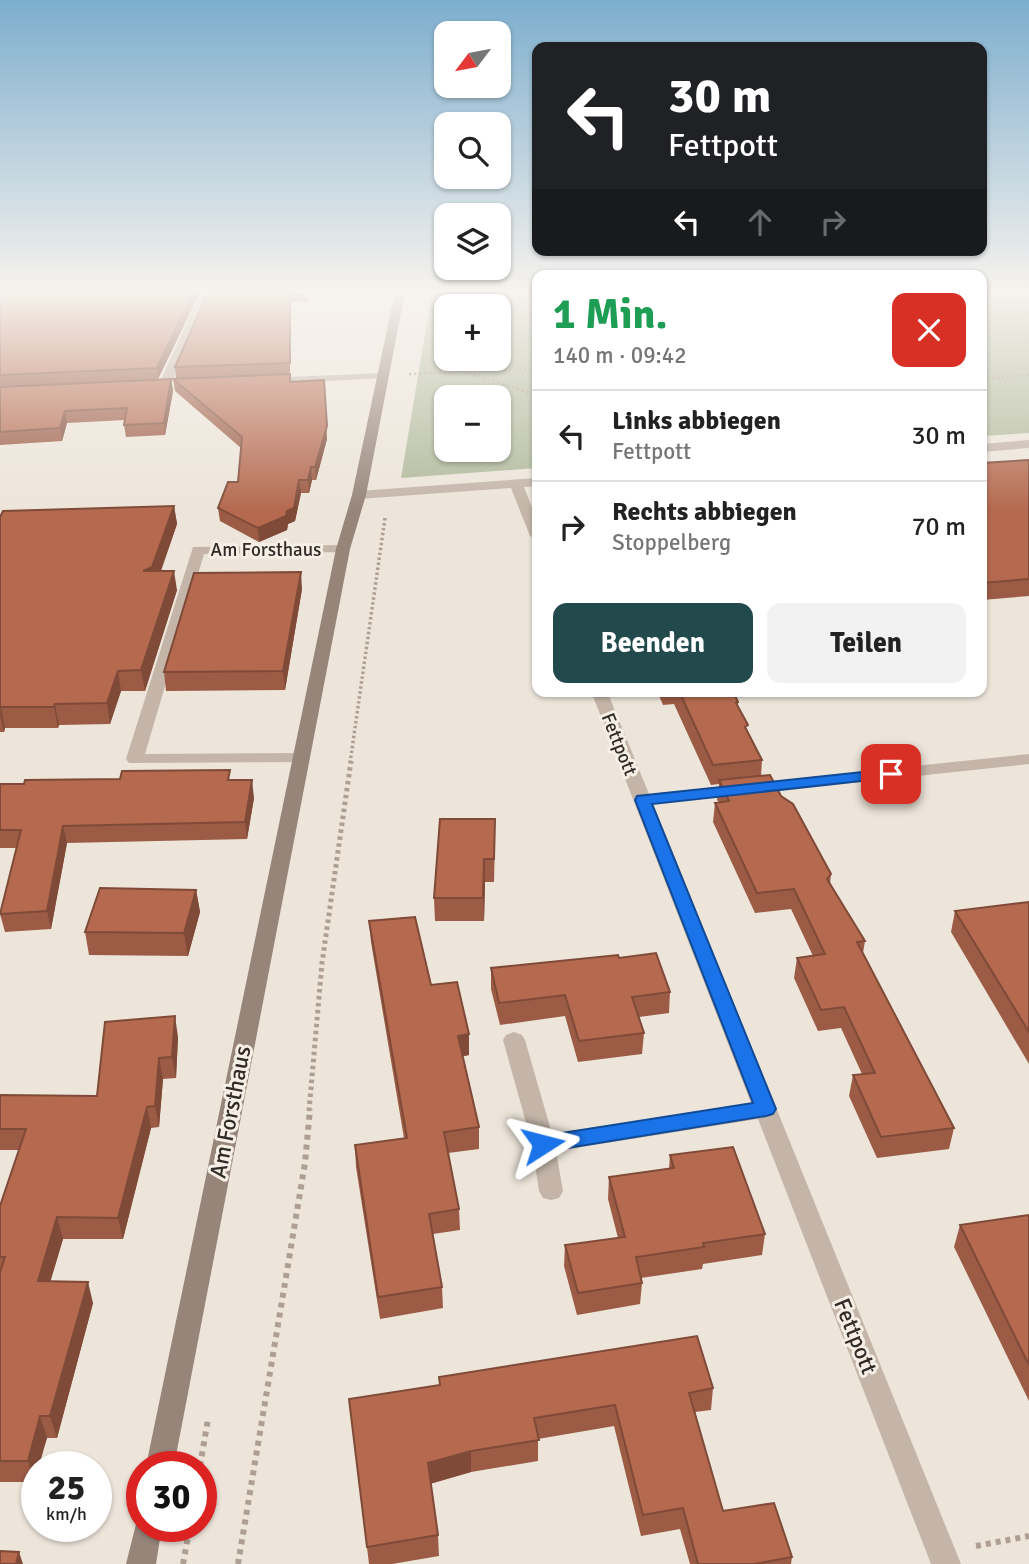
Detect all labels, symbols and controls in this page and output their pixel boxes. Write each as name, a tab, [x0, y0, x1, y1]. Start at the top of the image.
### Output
north arrow	[434, 21, 511, 98]
map controls	[434, 21, 511, 462]
text: 30 m	[668, 66, 771, 126]
icon: left	[553, 70, 644, 161]
button: search	[434, 112, 511, 189]
text: Fettpott	[668, 126, 778, 165]
button: layers	[434, 203, 511, 280]
icon: left	[668, 203, 706, 241]
icon: ahead	[741, 203, 779, 241]
icon: right	[814, 203, 852, 241]
text: 1 Min.	[553, 289, 667, 340]
button: close	[892, 293, 966, 367]
button: +	[434, 294, 511, 371]
text: 140 m · 09:42	[553, 341, 687, 370]
button: −	[434, 385, 511, 462]
text: Links abbiegen	[612, 405, 781, 437]
icon: left	[553, 417, 591, 455]
text: 30 m	[911, 420, 966, 452]
text: Fettpott	[612, 437, 691, 466]
text: Rechts abbiegen	[612, 496, 797, 528]
icon: right	[553, 508, 591, 546]
text: 70 m	[911, 511, 966, 543]
text: Stoppelberg	[612, 528, 731, 557]
street label: Am Forsthaus	[211, 538, 321, 562]
button: Beenden	[553, 603, 753, 683]
button: Teilen	[767, 603, 966, 683]
street label: Fettpott	[596, 710, 643, 779]
pin	[861, 744, 921, 804]
icon: arrive	[872, 755, 910, 793]
street label: Am Forsthaus	[203, 1043, 258, 1181]
position arrow	[506, 1107, 580, 1181]
street label: Fettpott	[827, 1294, 884, 1378]
speed limit sign: 30	[126, 1451, 217, 1542]
text: 25	[48, 1466, 85, 1509]
text: km/h	[46, 1503, 87, 1525]

